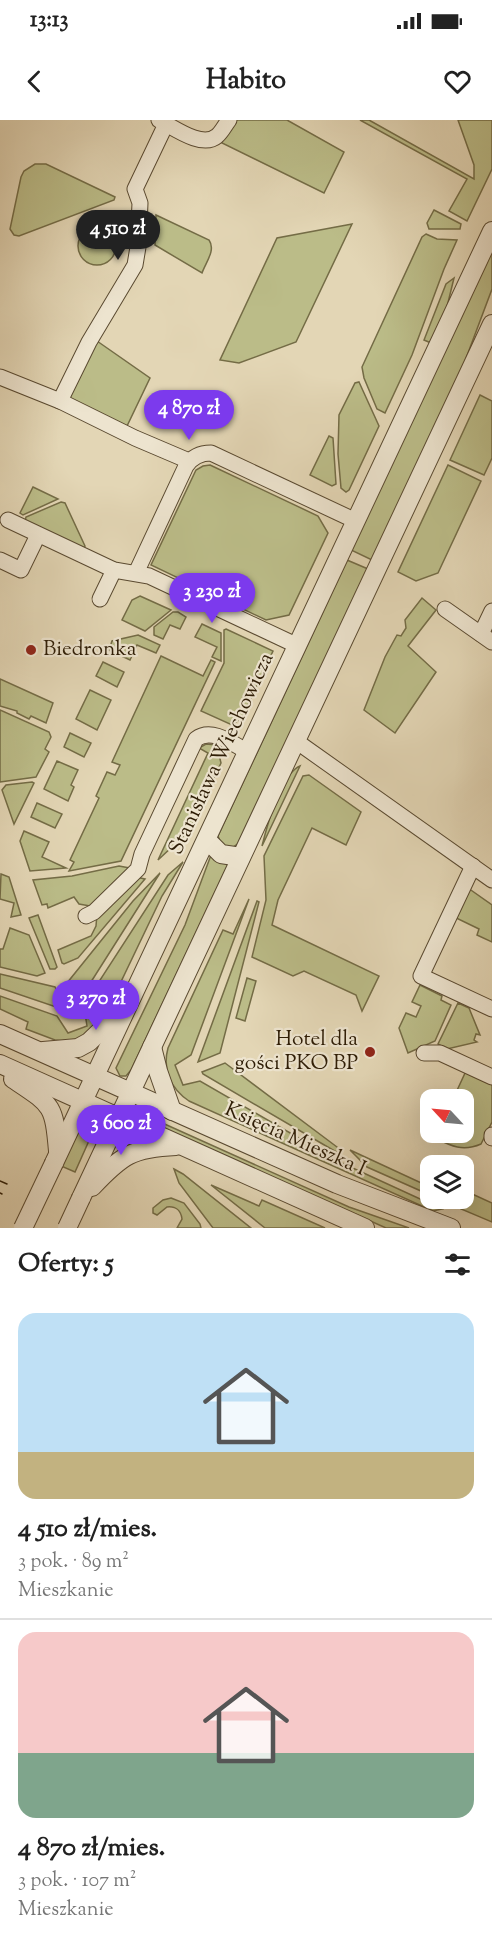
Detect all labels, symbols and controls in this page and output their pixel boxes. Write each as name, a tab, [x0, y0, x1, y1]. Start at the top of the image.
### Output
text: 13:13	[30, 5, 68, 37]
text: Habito	[206, 62, 286, 101]
icon: back	[18, 65, 51, 98]
icon: heart	[441, 65, 474, 98]
pin: 4 510 zł	[56, 210, 180, 261]
text: 4 510 zł	[90, 215, 146, 244]
pin: 4 870 zł	[127, 390, 251, 441]
text: 4 870 zł	[158, 395, 220, 424]
pin: 3 230 zł	[150, 573, 274, 624]
text: 3 230 zł	[183, 578, 241, 607]
place label: Biedronka	[43, 635, 137, 665]
marker: Biedronka	[24, 643, 38, 657]
street label: Stanisława Wiechowicza	[162, 648, 282, 860]
pin: 3 270 zł	[34, 980, 158, 1031]
text: 3 270 zł	[66, 985, 126, 1014]
place label: Hotel dla gości PKO BP	[235, 1025, 358, 1079]
marker: Hotel dla gości PKO BP	[363, 1045, 377, 1059]
north arrow	[420, 1089, 474, 1143]
map controls	[420, 1089, 474, 1209]
street label: Księcia Mieszka I	[219, 1095, 371, 1185]
pin: 3 600 zł	[59, 1105, 183, 1156]
text: 3 600 zł	[91, 1110, 151, 1139]
button: layers	[420, 1155, 474, 1209]
text: Oferty: 5	[18, 1246, 114, 1283]
icon: filters	[441, 1248, 474, 1281]
icon: home	[192, 1352, 300, 1460]
text: 4 510 zł/mies.	[18, 1511, 157, 1548]
text: 3 pok. · 89 m²	[18, 1548, 129, 1577]
text: Mieszkanie	[18, 1577, 114, 1606]
icon: home	[192, 1671, 300, 1779]
text: 4 870 zł/mies.	[18, 1830, 165, 1867]
text: 3 pok. · 107 m²	[18, 1867, 137, 1896]
text: Mieszkanie	[18, 1896, 114, 1925]

